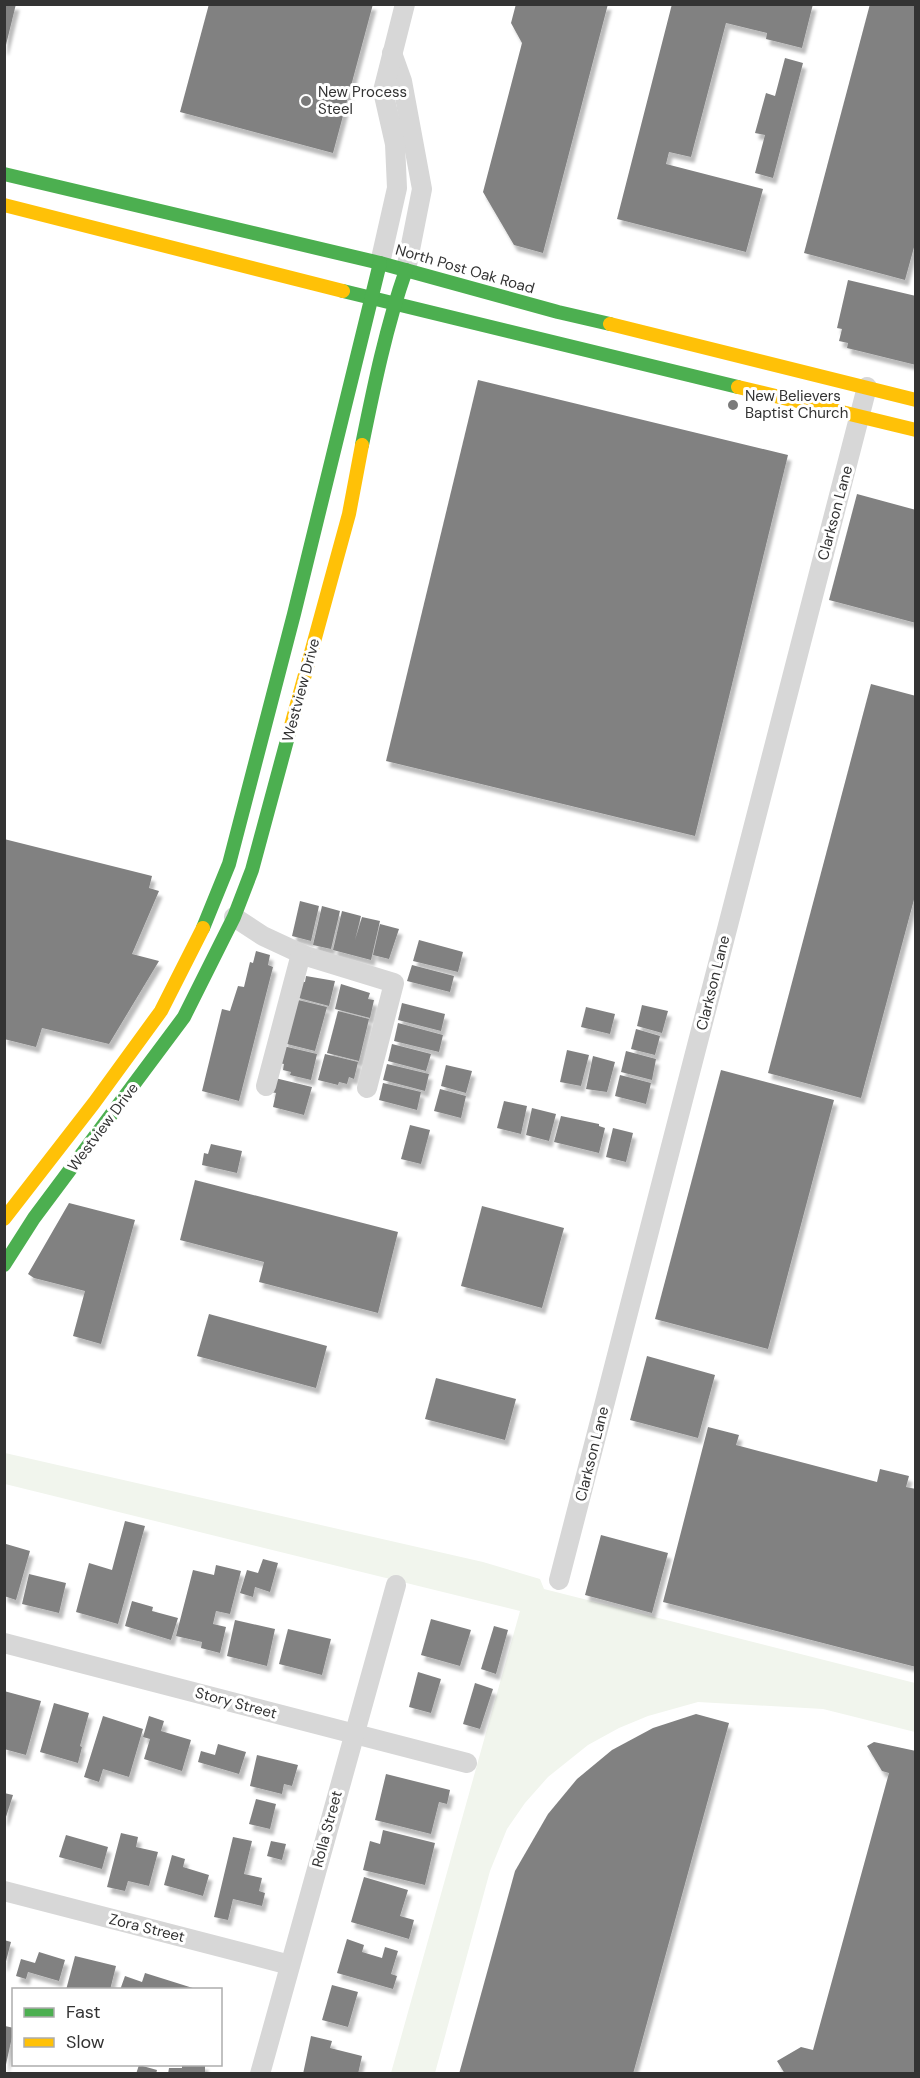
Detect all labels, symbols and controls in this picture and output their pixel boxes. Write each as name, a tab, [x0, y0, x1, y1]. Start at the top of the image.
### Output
place label: New Process Steel	[318, 82, 407, 119]
marker: New Process Steel	[299, 94, 313, 108]
street label: North Post Oak Road	[393, 240, 537, 298]
place label: New Believers Baptist Church	[745, 386, 848, 423]
marker: New Believers Baptist Church	[726, 398, 740, 412]
street label: Clarkson Lane	[813, 463, 857, 563]
street label: Westview Drive	[278, 636, 324, 744]
street label: Clarkson Lane	[692, 933, 734, 1033]
street label: Westview Drive	[63, 1079, 143, 1175]
street label: Clarkson Lane	[571, 1404, 613, 1504]
street label: Story Street	[193, 1683, 279, 1724]
street label: Rolla Street	[307, 1788, 347, 1870]
street label: Zora Street	[107, 1909, 187, 1947]
legend	[12, 1988, 222, 2066]
text: Fast	[66, 2000, 101, 2024]
text: Slow	[66, 2030, 105, 2054]

